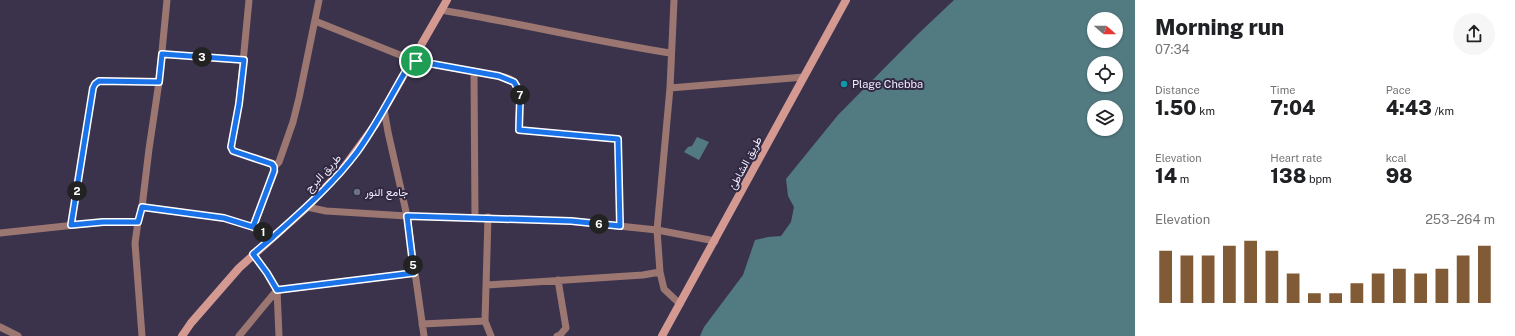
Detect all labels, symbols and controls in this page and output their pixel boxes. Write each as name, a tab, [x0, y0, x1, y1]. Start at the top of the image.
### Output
north arrow	[1087, 12, 1123, 48]
map controls	[1087, 12, 1123, 136]
button: share	[1453, 13, 1495, 55]
text: Morning run	[1155, 14, 1284, 40]
text: 07:34	[1155, 42, 1190, 57]
pin	[399, 44, 433, 78]
pin: 3	[192, 47, 212, 67]
icon: arrive	[405, 50, 427, 72]
text: 3	[198, 51, 206, 63]
button: locate	[1087, 56, 1123, 92]
place label: Plage Chebba	[852, 78, 923, 90]
marker: Plage Chebba	[839, 79, 849, 89]
text: Distance	[1155, 84, 1200, 96]
text: Time	[1270, 84, 1295, 96]
text: Pace	[1386, 84, 1411, 96]
pin: 7	[510, 85, 530, 105]
text: 7	[517, 89, 523, 101]
text: 1.50	[1155, 96, 1197, 120]
text: 7:04	[1270, 96, 1315, 120]
text: 4:43	[1386, 96, 1432, 120]
button: layers	[1087, 100, 1123, 136]
text: km	[1197, 105, 1215, 117]
text: /km	[1432, 105, 1454, 117]
street label: طريق الشاطئ	[726, 134, 765, 192]
street label: طريق البرج	[303, 152, 345, 196]
text: Elevation	[1155, 152, 1202, 164]
text: Heart rate	[1270, 152, 1322, 164]
text: kcal	[1386, 152, 1407, 164]
text: 14	[1155, 164, 1177, 188]
text: 138	[1270, 164, 1306, 188]
text: 98	[1386, 164, 1413, 188]
text: m	[1177, 173, 1189, 185]
text: bpm	[1306, 173, 1332, 185]
pin: 2	[67, 181, 87, 201]
text: 2	[74, 185, 81, 197]
place label: جامع النور	[364, 186, 408, 200]
marker: جامع النور	[352, 187, 362, 197]
text: Elevation	[1155, 212, 1210, 227]
text: 253–264 m	[1425, 212, 1495, 227]
pin: 6	[589, 214, 609, 234]
text: 6	[595, 218, 603, 230]
pin: 1	[253, 222, 273, 242]
text: 1	[261, 226, 265, 238]
pin: 5	[403, 255, 423, 275]
text: 5	[409, 259, 417, 271]

